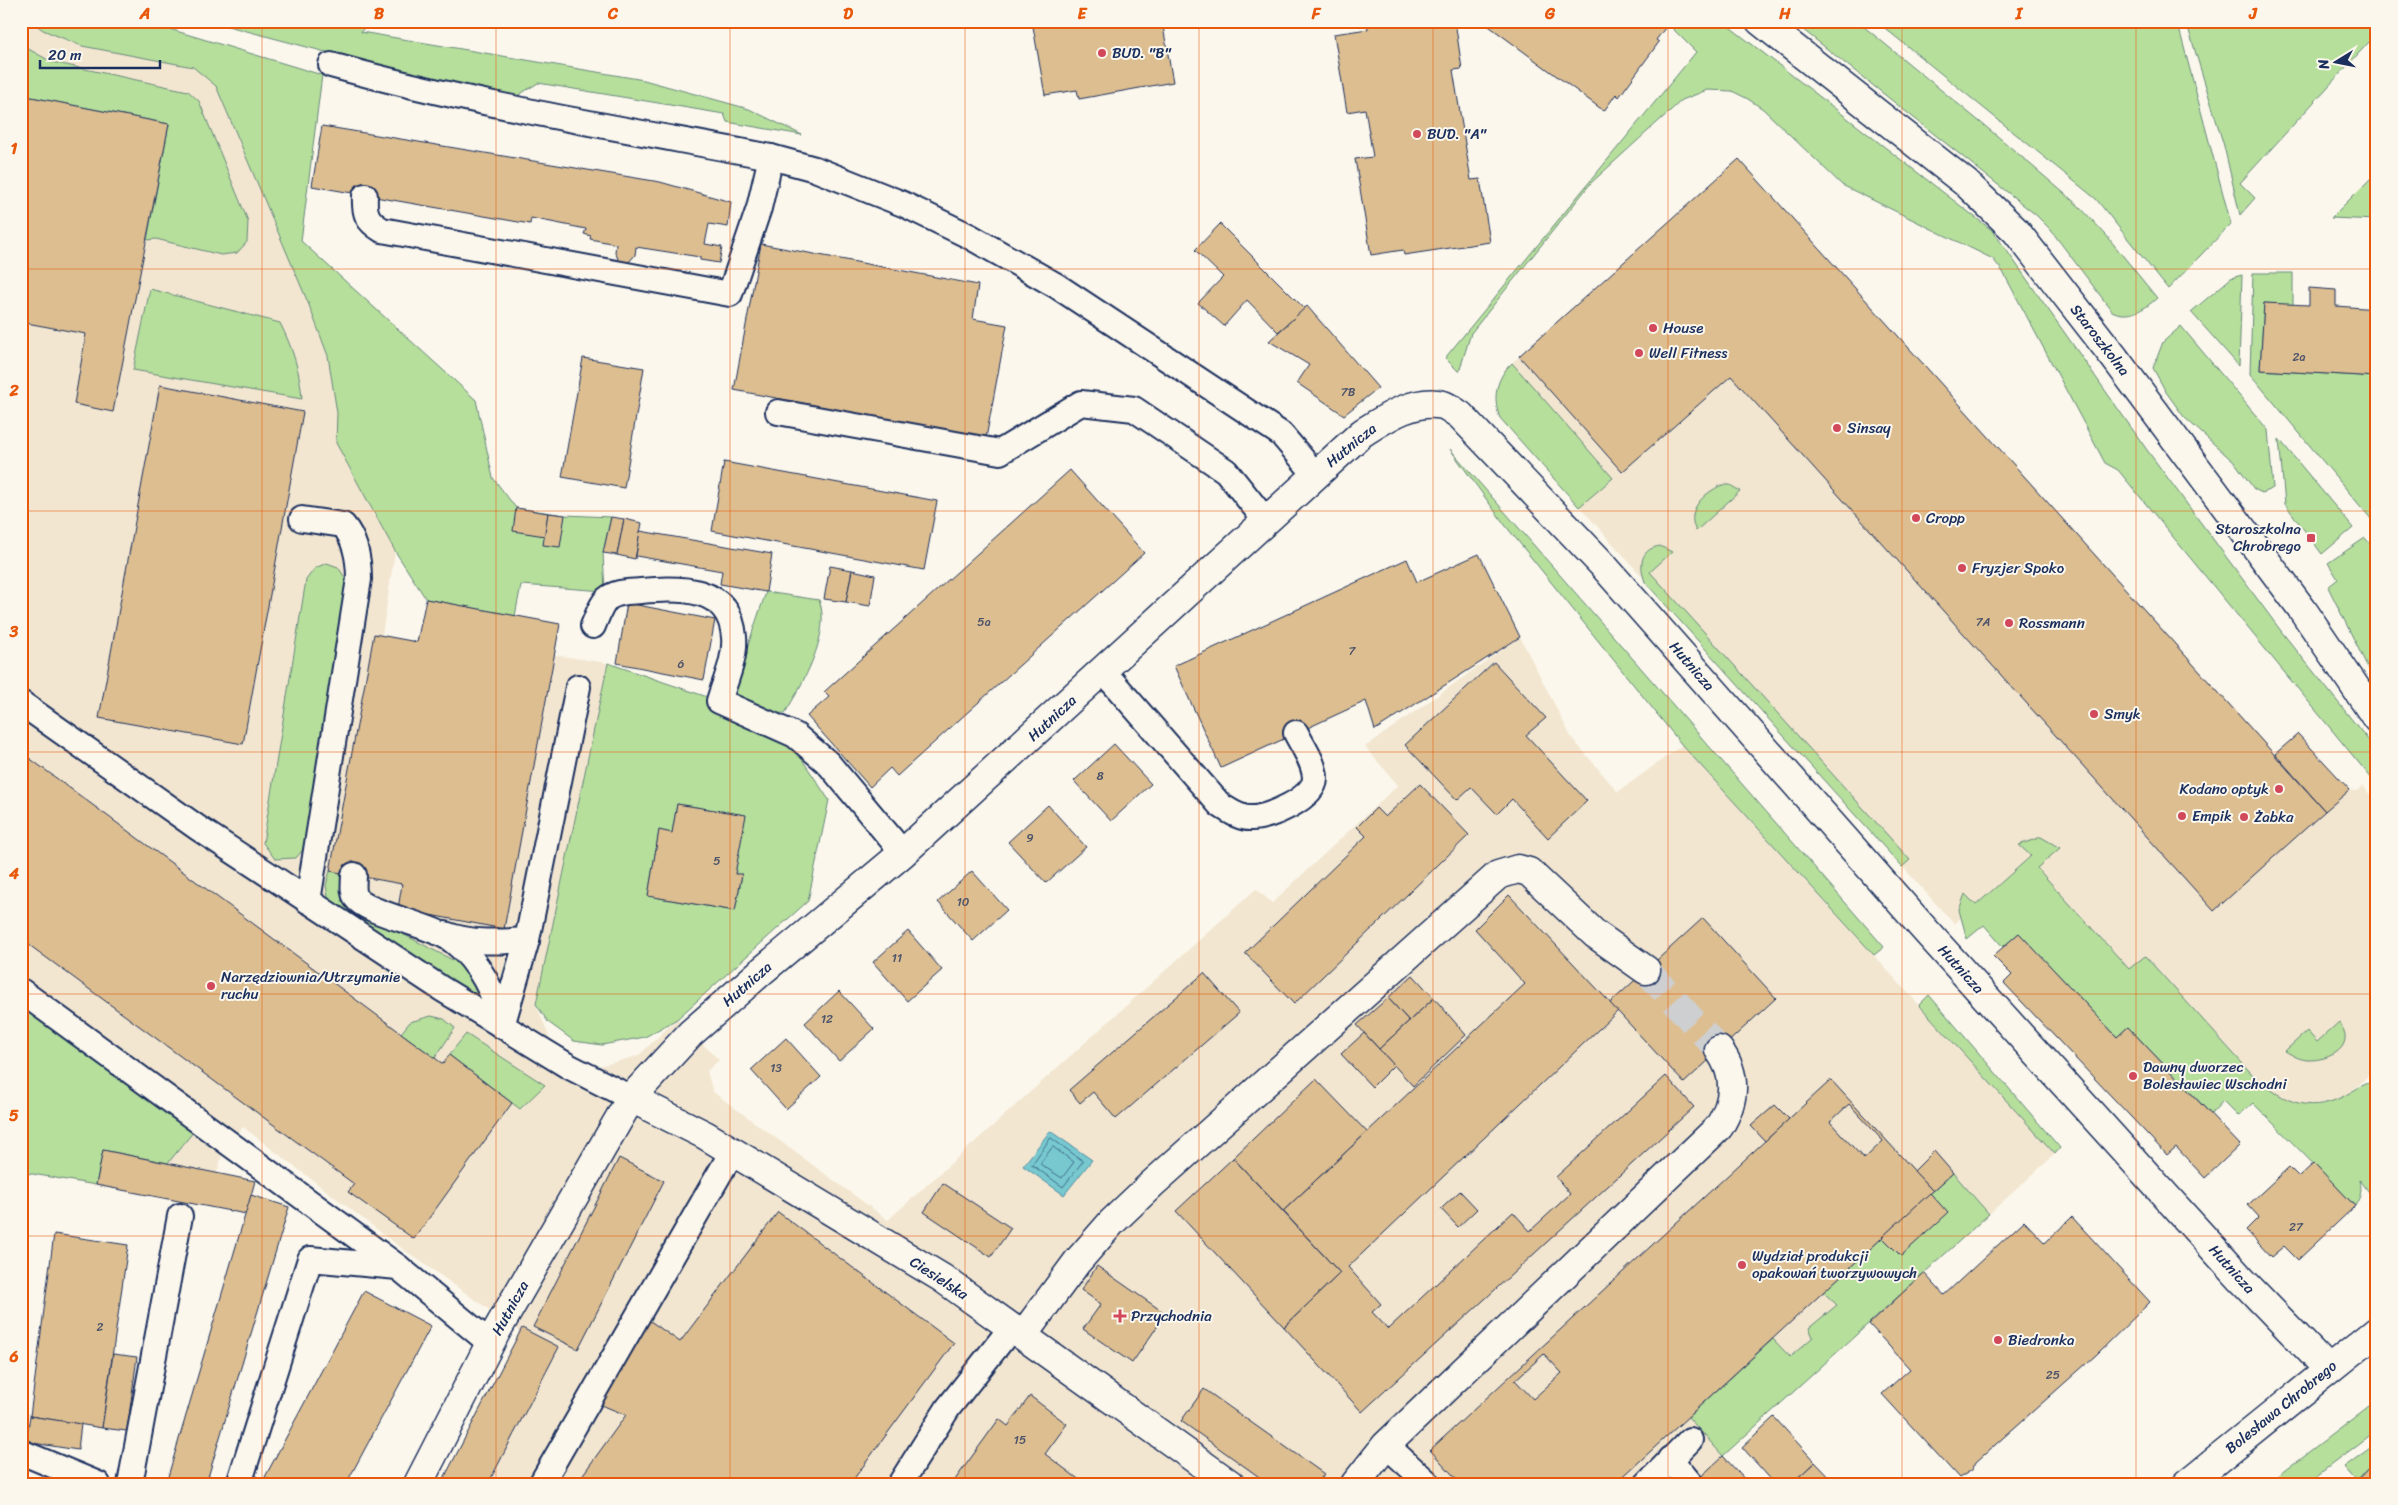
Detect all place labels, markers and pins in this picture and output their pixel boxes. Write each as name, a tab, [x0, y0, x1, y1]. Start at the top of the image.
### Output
place label: BUD. "B"	[1112, 40, 1172, 66]
marker: BUD. "B"	[1096, 47, 1108, 59]
place label: BUD. "A"	[1427, 121, 1487, 147]
marker: BUD. "A"	[1411, 128, 1423, 140]
place label: House	[1663, 315, 1703, 341]
marker: House	[1647, 322, 1659, 334]
place label: Well Fitness	[1649, 340, 1728, 366]
marker: Well Fitness	[1633, 347, 1645, 359]
place label: Sinsay	[1847, 415, 1891, 441]
marker: Sinsay	[1831, 422, 1843, 434]
place label: Cropp	[1926, 505, 1965, 531]
marker: Cropp	[1910, 512, 1922, 524]
place label: Staroszkolna Chrobrego	[2215, 516, 2302, 559]
marker: Staroszkolna Chrobrego	[2305, 532, 2317, 544]
place label: Fryzjer Spoko	[1972, 555, 2065, 581]
marker: Fryzjer Spoko	[1956, 562, 1968, 574]
place label: Rossmann	[2019, 610, 2085, 636]
marker: Rossmann	[2003, 617, 2015, 629]
place label: Smyk	[2104, 701, 2141, 727]
marker: Smyk	[2088, 708, 2100, 720]
place label: Kodano optyk	[2180, 776, 2269, 802]
marker: Kodano optyk	[2273, 783, 2285, 795]
place label: Empik	[2192, 803, 2232, 829]
place label: Żabka	[2254, 804, 2294, 830]
marker: Empik	[2176, 810, 2188, 822]
marker: Żabka	[2238, 811, 2250, 823]
place label: Narzędziownia/Utrzymanie ruchu	[221, 964, 400, 1007]
marker: Narzędziownia/Utrzymanie ruchu	[205, 980, 217, 992]
place label: Dawny dworzec Bolesławiec Wschodni	[2143, 1054, 2287, 1097]
marker: Dawny dworzec Bolesławiec Wschodni	[2127, 1070, 2139, 1082]
place label: Wydział produkcji opakowań tworzywowych	[1752, 1243, 1917, 1286]
marker: Wydział produkcji opakowań tworzywowych	[1736, 1259, 1748, 1271]
place label: Przychodnia	[1131, 1303, 1212, 1329]
marker: Przychodnia	[1113, 1309, 1127, 1323]
place label: Biedronka	[2008, 1327, 2075, 1353]
marker: Biedronka	[1992, 1334, 2004, 1346]

